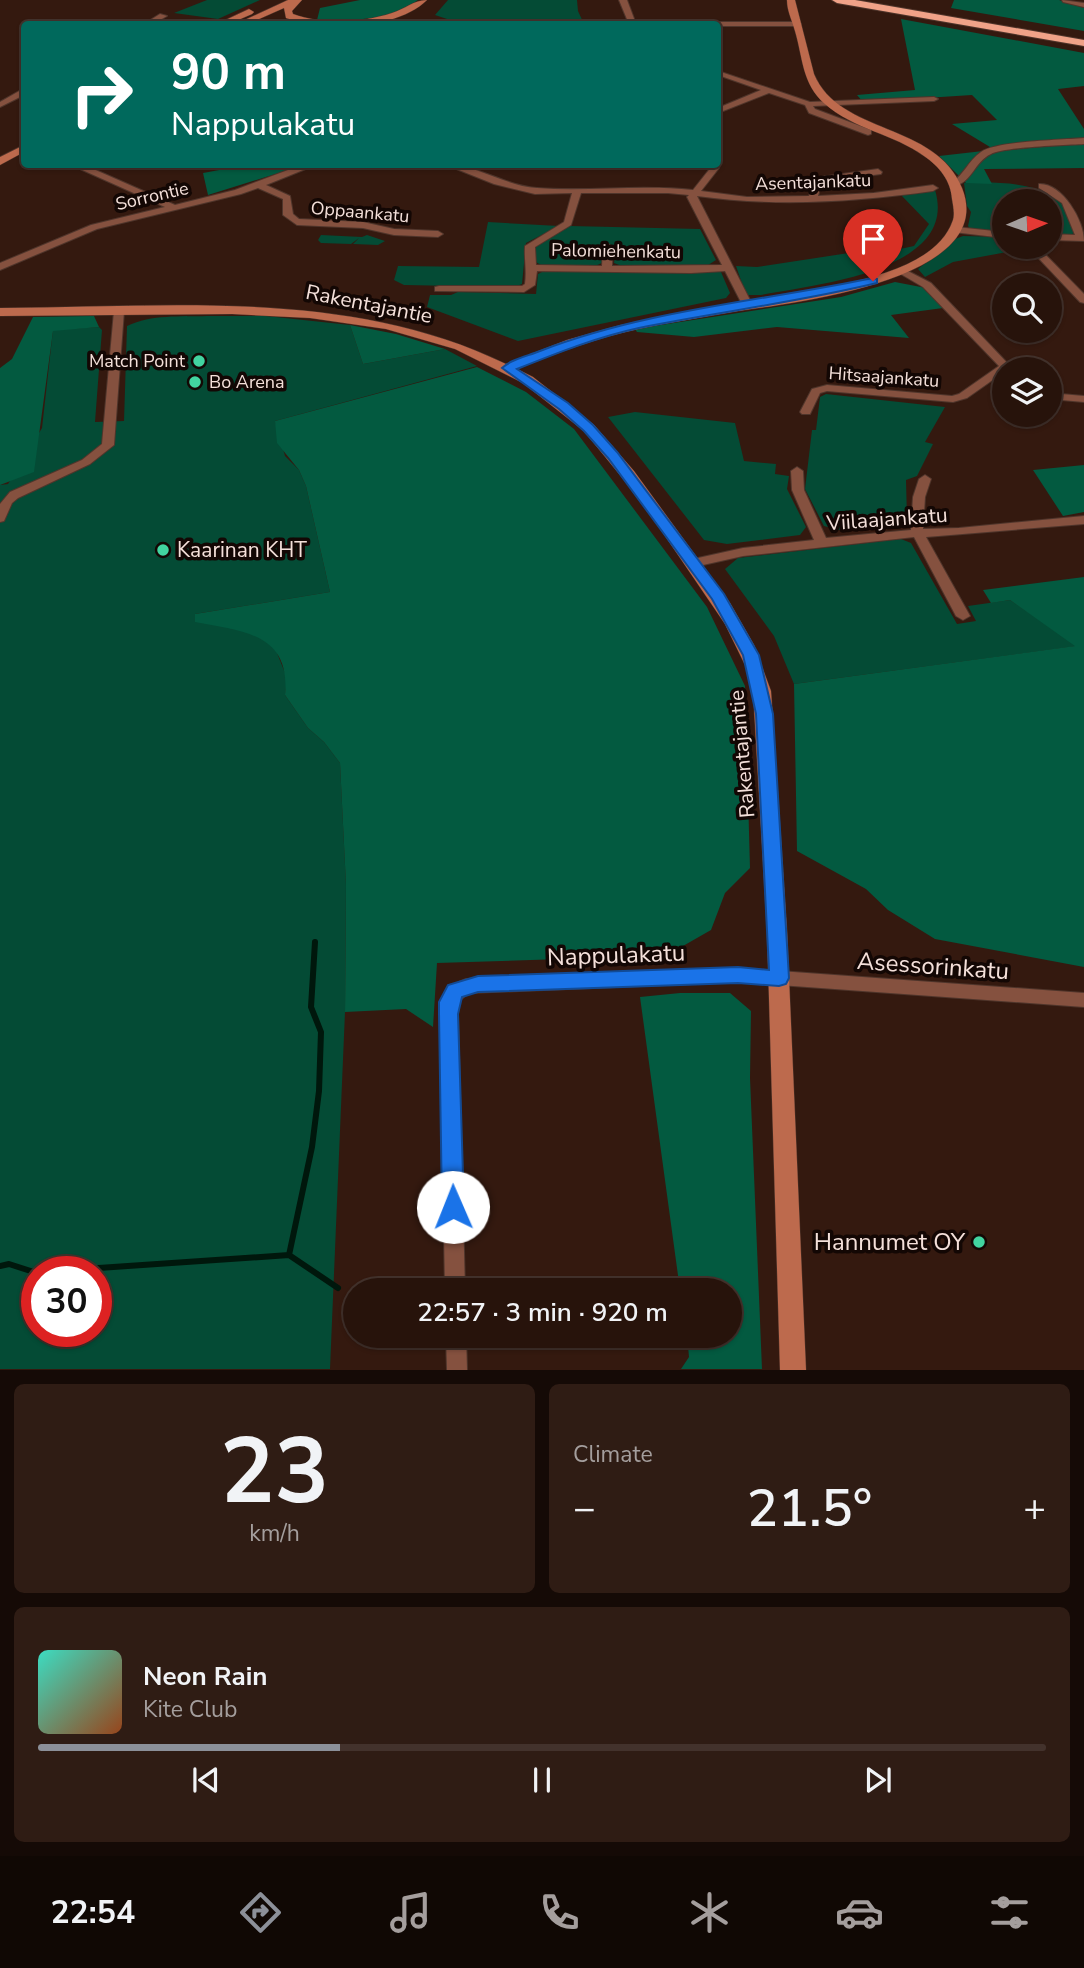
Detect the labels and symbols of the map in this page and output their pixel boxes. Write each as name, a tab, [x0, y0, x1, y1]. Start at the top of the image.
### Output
street label: Asentajankatu	[755, 168, 871, 196]
street label: Sorrontie	[113, 176, 191, 216]
north arrow	[992, 189, 1062, 259]
street label: Oppaankatu	[310, 196, 410, 228]
pin	[843, 209, 903, 281]
street label: Palomiehenkatu	[551, 238, 681, 264]
street label: Rakentajantie	[303, 278, 435, 330]
place label: Match Point	[89, 349, 186, 373]
marker: Match Point	[191, 353, 207, 369]
street label: Hitsaajankatu	[828, 361, 940, 393]
place label: Bo Arena	[209, 370, 285, 394]
marker: Bo Arena	[187, 374, 203, 390]
street label: Viilaajankatu	[824, 501, 949, 537]
place label: Kaarinan KHT	[177, 536, 307, 564]
marker: Kaarinan KHT	[155, 542, 171, 558]
street label: Rakentajantie	[722, 689, 762, 819]
street label: Nappulakatu	[546, 937, 686, 973]
street label: Asessorinkatu	[856, 945, 1010, 987]
position arrow	[416, 1170, 490, 1244]
place label: Hannumet OY	[814, 1226, 966, 1258]
marker: Hannumet OY	[971, 1234, 987, 1250]
speed limit sign: 30	[21, 1256, 112, 1347]

